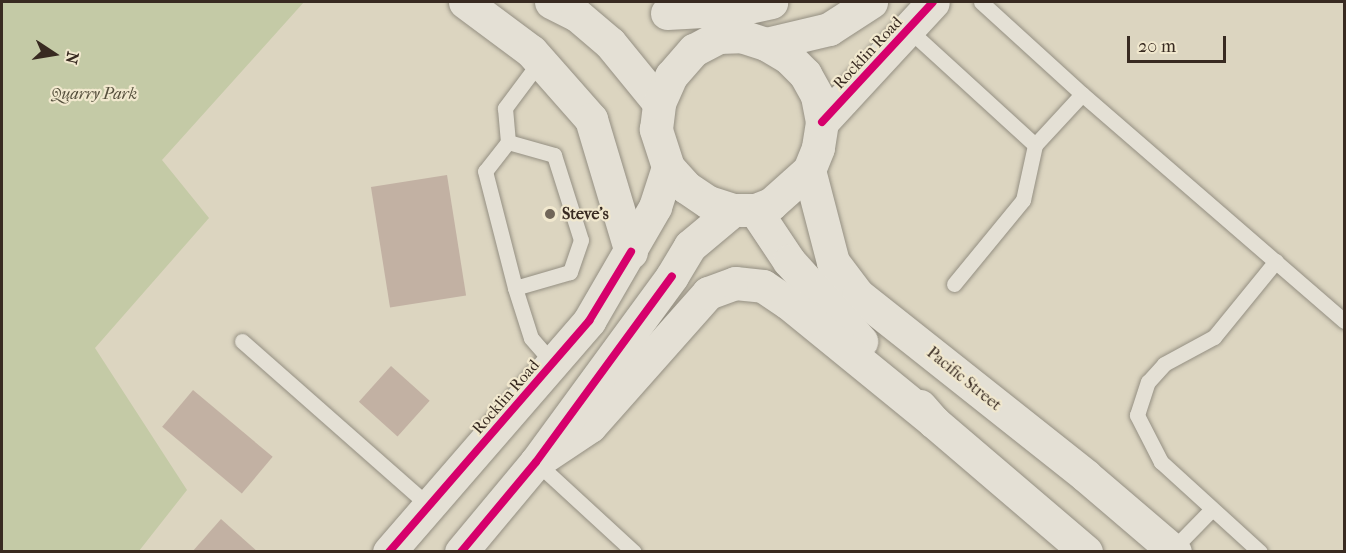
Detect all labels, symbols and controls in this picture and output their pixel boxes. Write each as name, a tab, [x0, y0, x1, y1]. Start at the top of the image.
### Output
street label: Rocklin Road	[830, 13, 906, 93]
north arrow	[24, 24, 84, 84]
scale bar	[1130, 24, 1229, 62]
text: 20 m	[1138, 36, 1176, 57]
text: N	[62, 50, 83, 66]
park label: Quarry Park	[51, 84, 137, 104]
place label: Steve's	[562, 204, 609, 224]
marker: Steve's	[543, 207, 557, 221]
street label: Pacific Street	[923, 343, 1005, 415]
street label: Rocklin Road	[468, 356, 544, 438]

